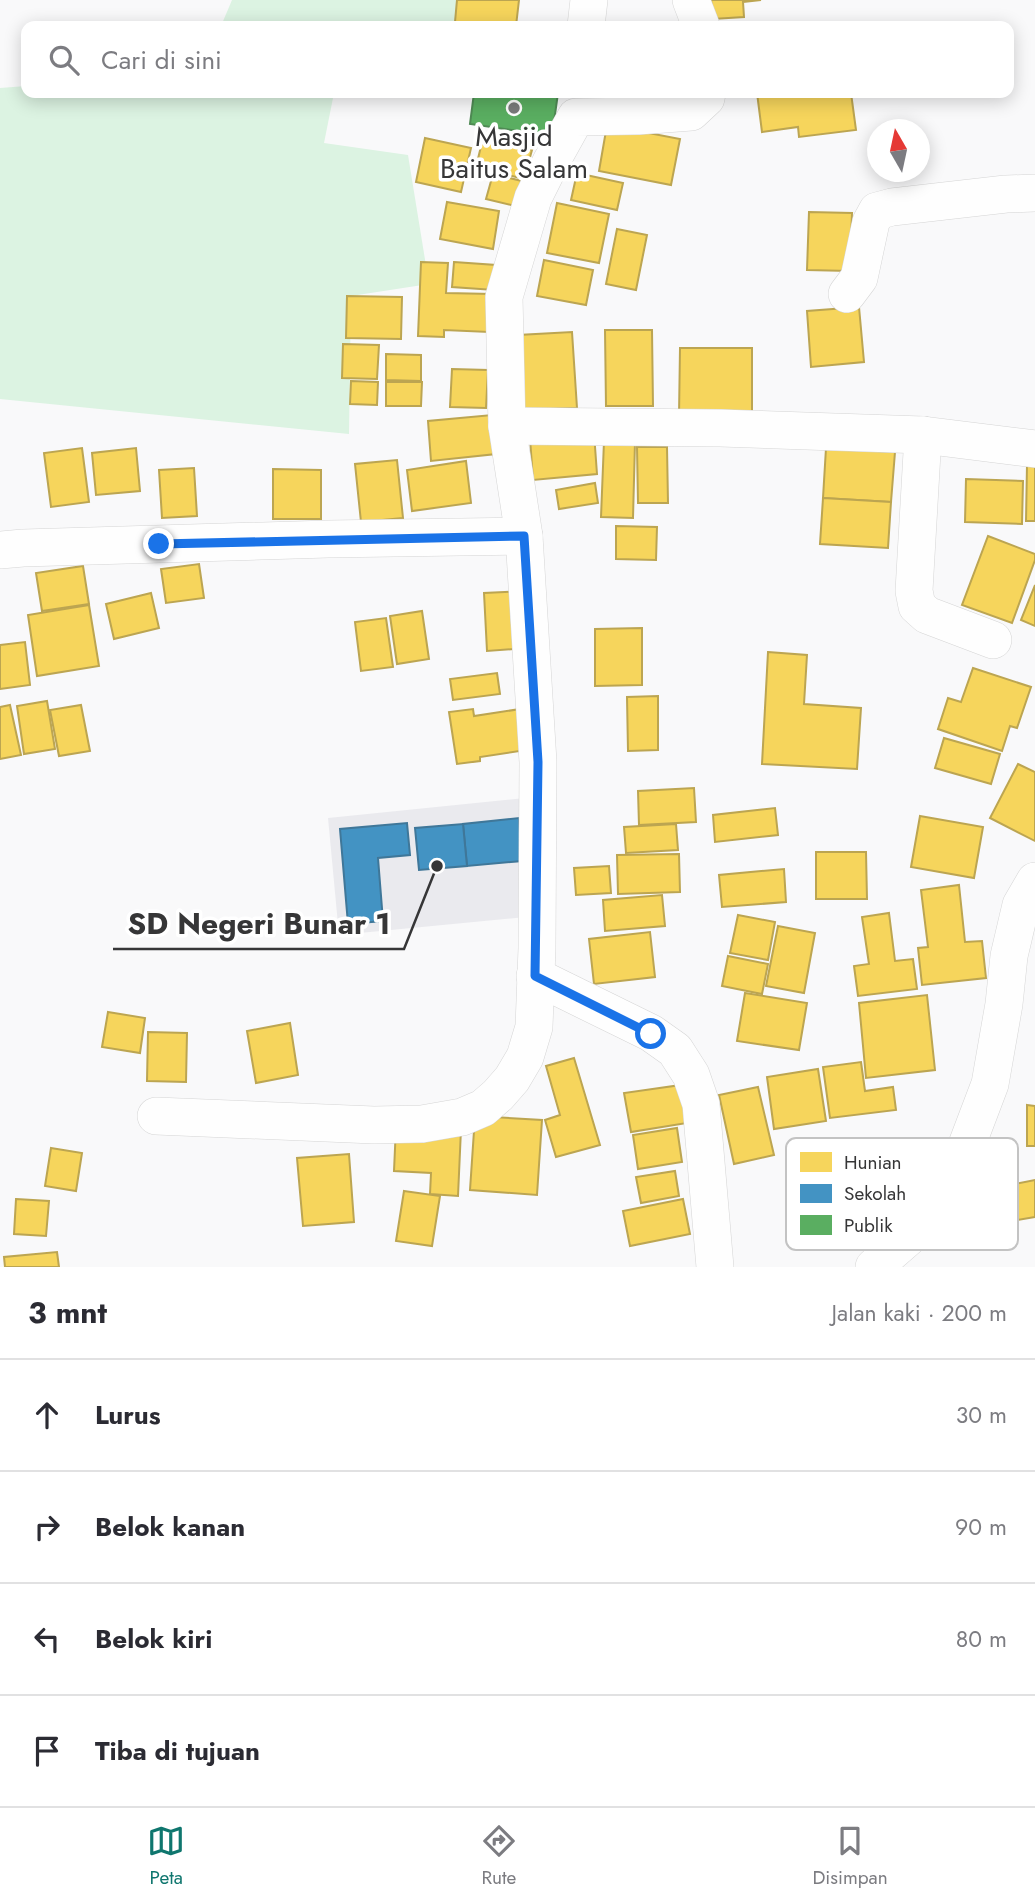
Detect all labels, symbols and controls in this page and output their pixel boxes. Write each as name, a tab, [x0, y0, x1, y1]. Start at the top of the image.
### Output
search box	[21, 21, 1014, 98]
icon: search	[45, 41, 83, 79]
text: Cari di sini	[101, 41, 222, 79]
marker: Masjid Baitus Salam	[506, 100, 522, 116]
place label: Masjid Baitus Salam	[440, 116, 588, 189]
north arrow	[867, 119, 930, 182]
route end	[143, 528, 174, 559]
callout: SD Negeri Bunar 1	[113, 898, 404, 949]
text: SD Negeri Bunar 1	[127, 902, 391, 945]
route start	[635, 1018, 666, 1049]
legend	[786, 1138, 1018, 1250]
text: Hunian	[844, 1149, 902, 1176]
text: Sekolah	[844, 1180, 906, 1207]
text: Publik	[844, 1212, 893, 1239]
text: 3 mnt	[28, 1291, 107, 1334]
text: Jalan kaki · 200 m	[832, 1296, 1007, 1330]
icon: ahead	[28, 1396, 66, 1434]
text: Lurus	[95, 1396, 161, 1434]
text: 30 m	[956, 1398, 1007, 1432]
icon: right	[28, 1508, 66, 1546]
text: Belok kanan	[95, 1508, 245, 1546]
text: 90 m	[955, 1510, 1007, 1544]
icon: left	[28, 1620, 66, 1658]
text: Belok kiri	[95, 1620, 212, 1658]
text: 80 m	[956, 1622, 1007, 1656]
icon: arrive	[28, 1732, 66, 1770]
text: Tiba di tujuan	[95, 1732, 260, 1770]
tab: Peta	[147, 1822, 185, 1891]
tab: Rute	[480, 1822, 518, 1891]
tab: Disimpan	[812, 1822, 888, 1891]

